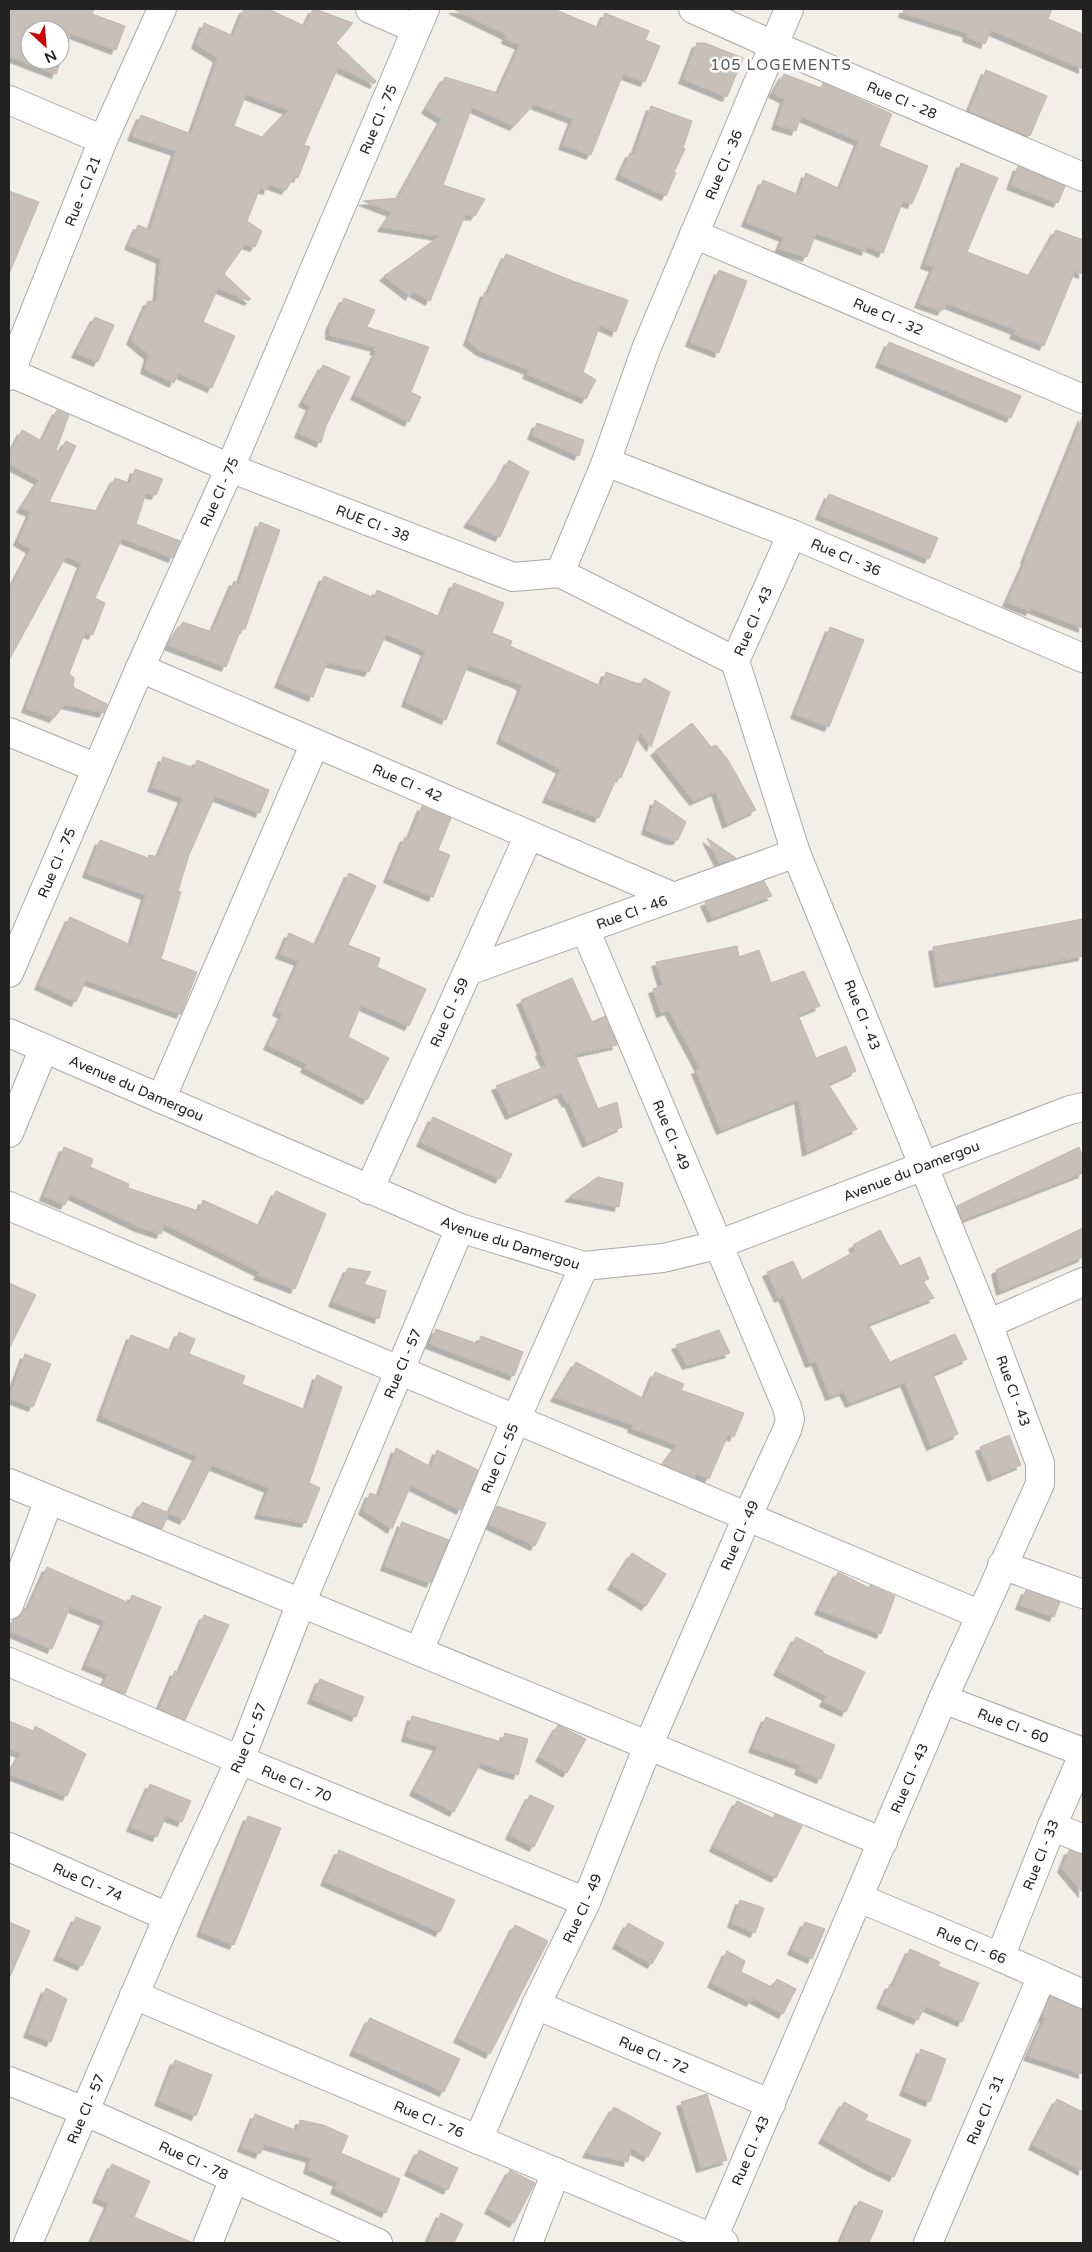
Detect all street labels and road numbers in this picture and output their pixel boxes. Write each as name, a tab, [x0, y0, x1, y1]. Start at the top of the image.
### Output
street label: Rue CI - 28	[865, 78, 940, 122]
street label: Rue CI - 75	[356, 82, 400, 157]
street label: Rue CI - 36	[701, 127, 746, 202]
street label: Rue - CI 21	[61, 153, 104, 229]
street label: Rue CI - 32	[851, 294, 926, 339]
street label: Rue CI - 75	[196, 455, 242, 529]
street label: RUE CI - 38	[334, 501, 412, 545]
street label: Rue CI - 36	[808, 535, 884, 579]
street label: Rue CI - 43	[730, 584, 776, 659]
street label: Rue CI - 42	[370, 760, 445, 805]
street label: Rue CI - 75	[34, 825, 79, 900]
street label: Rue CI - 46	[594, 891, 670, 933]
street label: Rue CI - 59	[426, 975, 472, 1050]
street label: Rue CI - 43	[840, 977, 884, 1053]
street label: Avenue du Damergou	[67, 1052, 206, 1125]
street label: Rue CI - 49	[649, 1097, 693, 1173]
street label: Avenue du Damergou	[841, 1137, 982, 1205]
street label: Avenue du Damergou	[438, 1212, 582, 1273]
street label: Rue CI - 57	[380, 1326, 425, 1401]
street label: Rue CI - 43	[992, 1353, 1034, 1429]
street label: Rue CI - 55	[477, 1421, 522, 1496]
street label: Rue CI - 49	[717, 1498, 762, 1573]
street label: Rue CI - 57	[227, 1700, 270, 1776]
street label: Rue CI - 60	[975, 1704, 1051, 1747]
street label: Rue CI - 43	[887, 1741, 932, 1816]
street label: Rue CI - 70	[259, 1761, 334, 1805]
street label: Rue CI - 33	[1019, 1817, 1062, 1892]
street label: Rue CI - 74	[50, 1859, 125, 1905]
street label: Rue CI - 49	[559, 1871, 605, 1946]
street label: Rue CI - 66	[934, 1923, 1009, 1967]
street label: Rue CI - 72	[616, 2032, 692, 2077]
street label: Rue CI - 57	[63, 2071, 108, 2146]
street label: Rue CI - 31	[963, 2072, 1007, 2147]
street label: Rue CI - 76	[391, 2097, 467, 2141]
street label: Rue CI - 43	[728, 2113, 773, 2188]
street label: Rue CI - 78	[156, 2137, 231, 2183]

